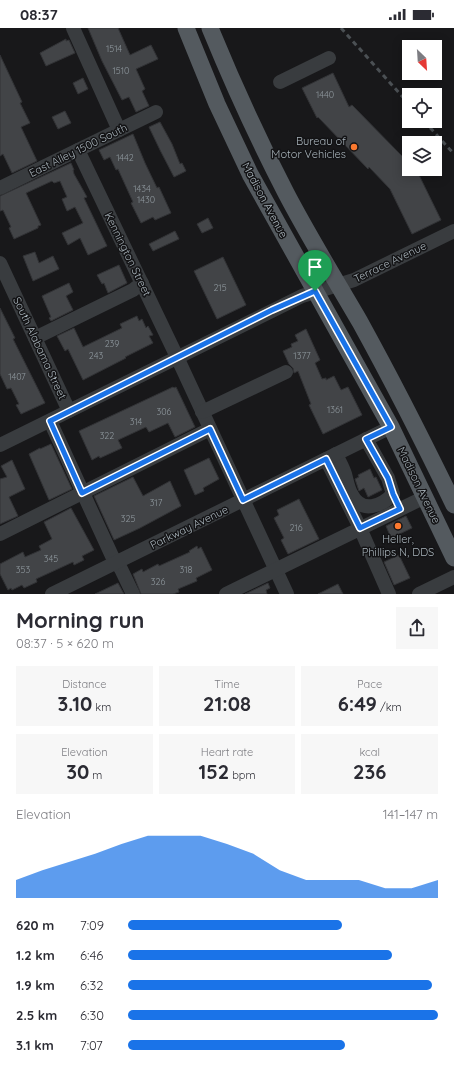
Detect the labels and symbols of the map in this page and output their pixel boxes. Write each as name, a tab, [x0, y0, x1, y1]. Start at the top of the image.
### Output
north arrow	[402, 40, 442, 80]
house number: 1514	[106, 43, 122, 54]
house number: 1510	[113, 65, 129, 76]
house number: 1440	[316, 89, 334, 100]
street label: East Alley 1500 South	[27, 120, 129, 180]
place label: Bureau of Motor Vehicles	[271, 134, 346, 161]
marker: Bureau of Motor Vehicles	[349, 142, 359, 152]
house number: 1442	[116, 152, 134, 163]
street label: Madison Avenue	[239, 160, 291, 240]
house number: 1434	[133, 183, 151, 194]
house number: 1430	[137, 194, 155, 205]
street label: Kennington Street	[102, 210, 154, 298]
street label: Terrace Avenue	[351, 238, 429, 286]
pin	[298, 250, 332, 291]
house number: 215	[213, 282, 227, 293]
street label: South Alabama Street	[10, 295, 70, 402]
house number: 239	[105, 338, 119, 349]
house number: 243	[89, 350, 103, 361]
house number: 1377	[293, 350, 311, 361]
house number: 1407	[8, 371, 26, 382]
house number: 1361	[327, 404, 343, 415]
house number: 306	[157, 406, 172, 417]
house number: 314	[130, 416, 143, 427]
house number: 322	[100, 430, 114, 441]
street label: Madison Avenue	[394, 444, 444, 526]
house number: 317	[150, 497, 163, 508]
street label: Parkway Avenue	[148, 502, 230, 552]
house number: 325	[121, 513, 135, 524]
marker: Heller, Phillips N, DDS	[393, 521, 403, 531]
house number: 216	[289, 522, 303, 533]
place label: Heller, Phillips N, DDS	[362, 532, 434, 559]
house number: 345	[44, 553, 58, 564]
house number: 353	[16, 564, 30, 575]
house number: 318	[180, 564, 193, 575]
house number: 326	[151, 576, 165, 587]

